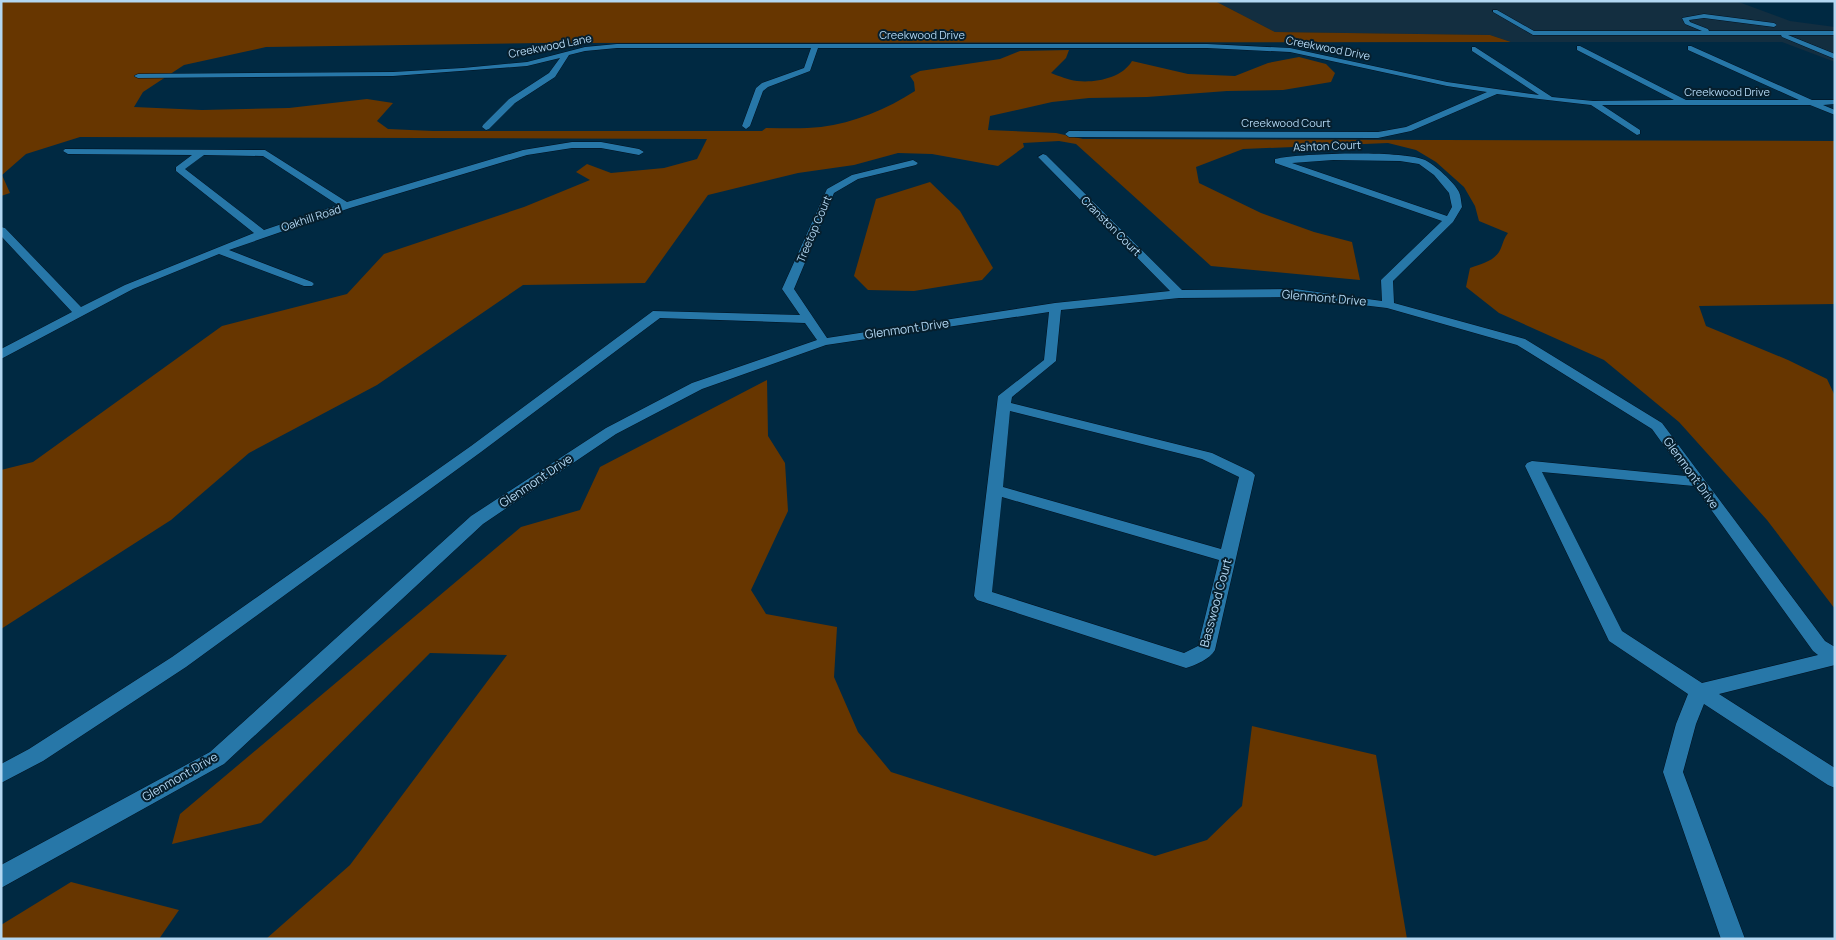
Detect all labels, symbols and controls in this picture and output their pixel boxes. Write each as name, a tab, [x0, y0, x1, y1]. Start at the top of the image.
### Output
street label: Creekwood Drive	[879, 27, 965, 42]
street label: Creekwood Lane	[507, 30, 593, 61]
street label: Creekwood Drive	[1285, 32, 1372, 63]
street label: Creekwood Drive	[1684, 84, 1770, 99]
street label: Creekwood Court	[1241, 115, 1331, 130]
street label: Ashton Court	[1293, 137, 1361, 154]
street label: Treetop Court	[793, 193, 834, 265]
street label: Cranston Court	[1078, 193, 1144, 259]
street label: Oakhill Road	[279, 201, 343, 234]
street label: Glenmont Drive	[1281, 285, 1367, 310]
street label: Glenmont Drive	[864, 314, 950, 343]
street label: Glenmont Drive	[1660, 433, 1723, 512]
street label: Glenmont Drive	[496, 450, 576, 511]
street label: Basswood Court	[1196, 557, 1236, 649]
street label: Glenmont Drive	[139, 748, 221, 805]

